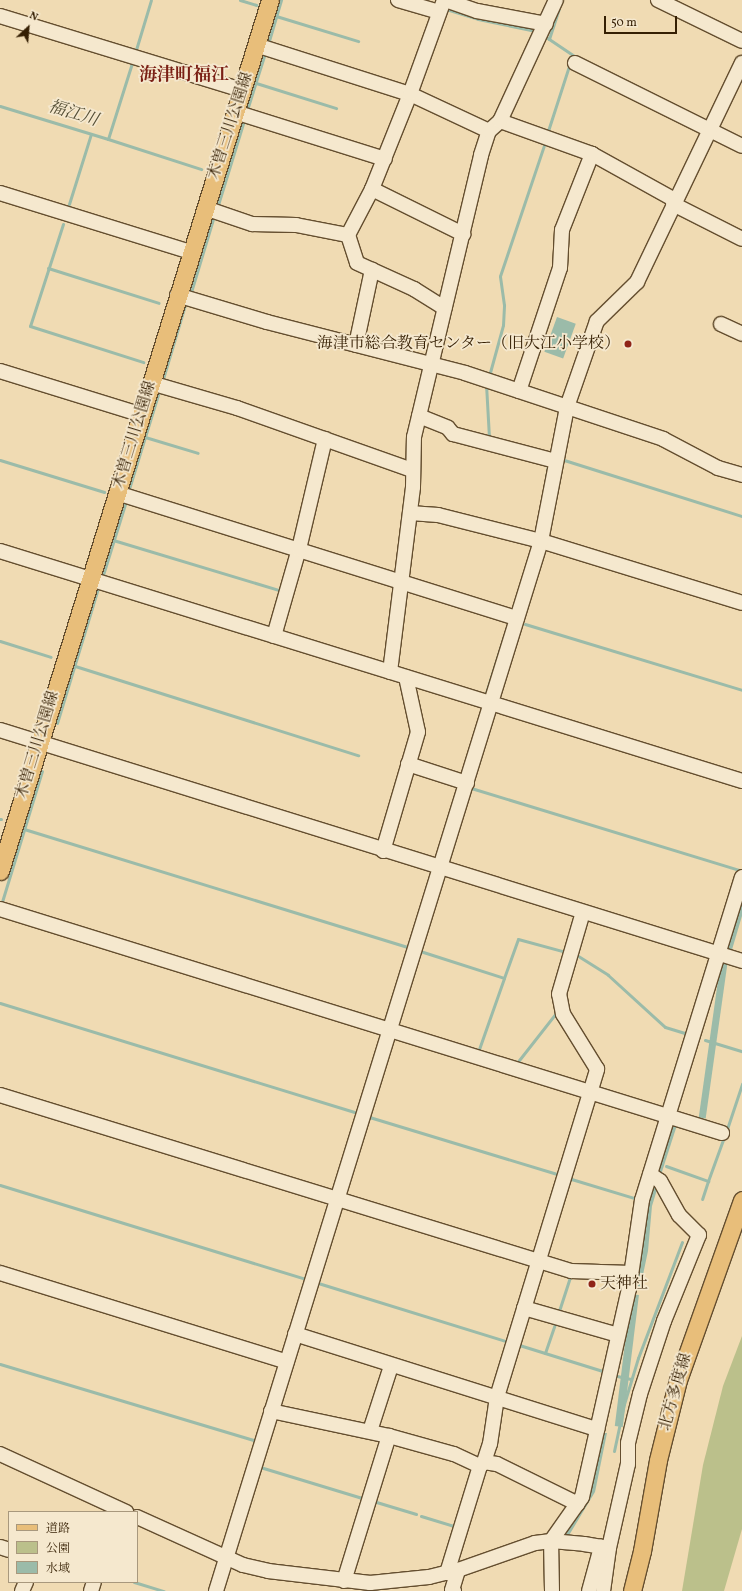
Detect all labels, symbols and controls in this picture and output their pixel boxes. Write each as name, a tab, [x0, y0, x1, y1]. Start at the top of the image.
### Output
north arrow	[8, 8, 48, 48]
text: N	[27, 8, 40, 25]
scale bar	[606, 8, 679, 34]
text: 50 m	[611, 15, 637, 31]
district label: 海津町福江	[139, 65, 229, 87]
street label: 木曽三川公園線	[205, 70, 257, 182]
water label: 福江川	[46, 97, 100, 131]
place label: 海津市総合教育センター（旧大江小学校）	[316, 334, 620, 354]
marker: 海津市総合教育センター（旧大江小学校）	[623, 339, 633, 349]
street label: 木曽三川公園線	[109, 379, 161, 491]
street label: 木曽三川公園線	[12, 689, 64, 801]
place label: 天神社	[600, 1274, 648, 1294]
marker: 天神社	[587, 1279, 597, 1289]
street label: 北方多度線	[656, 1351, 696, 1433]
legend	[8, 1511, 138, 1583]
text: 道路	[46, 1521, 70, 1537]
text: 公園	[46, 1541, 70, 1557]
text: 水域	[46, 1561, 70, 1577]

